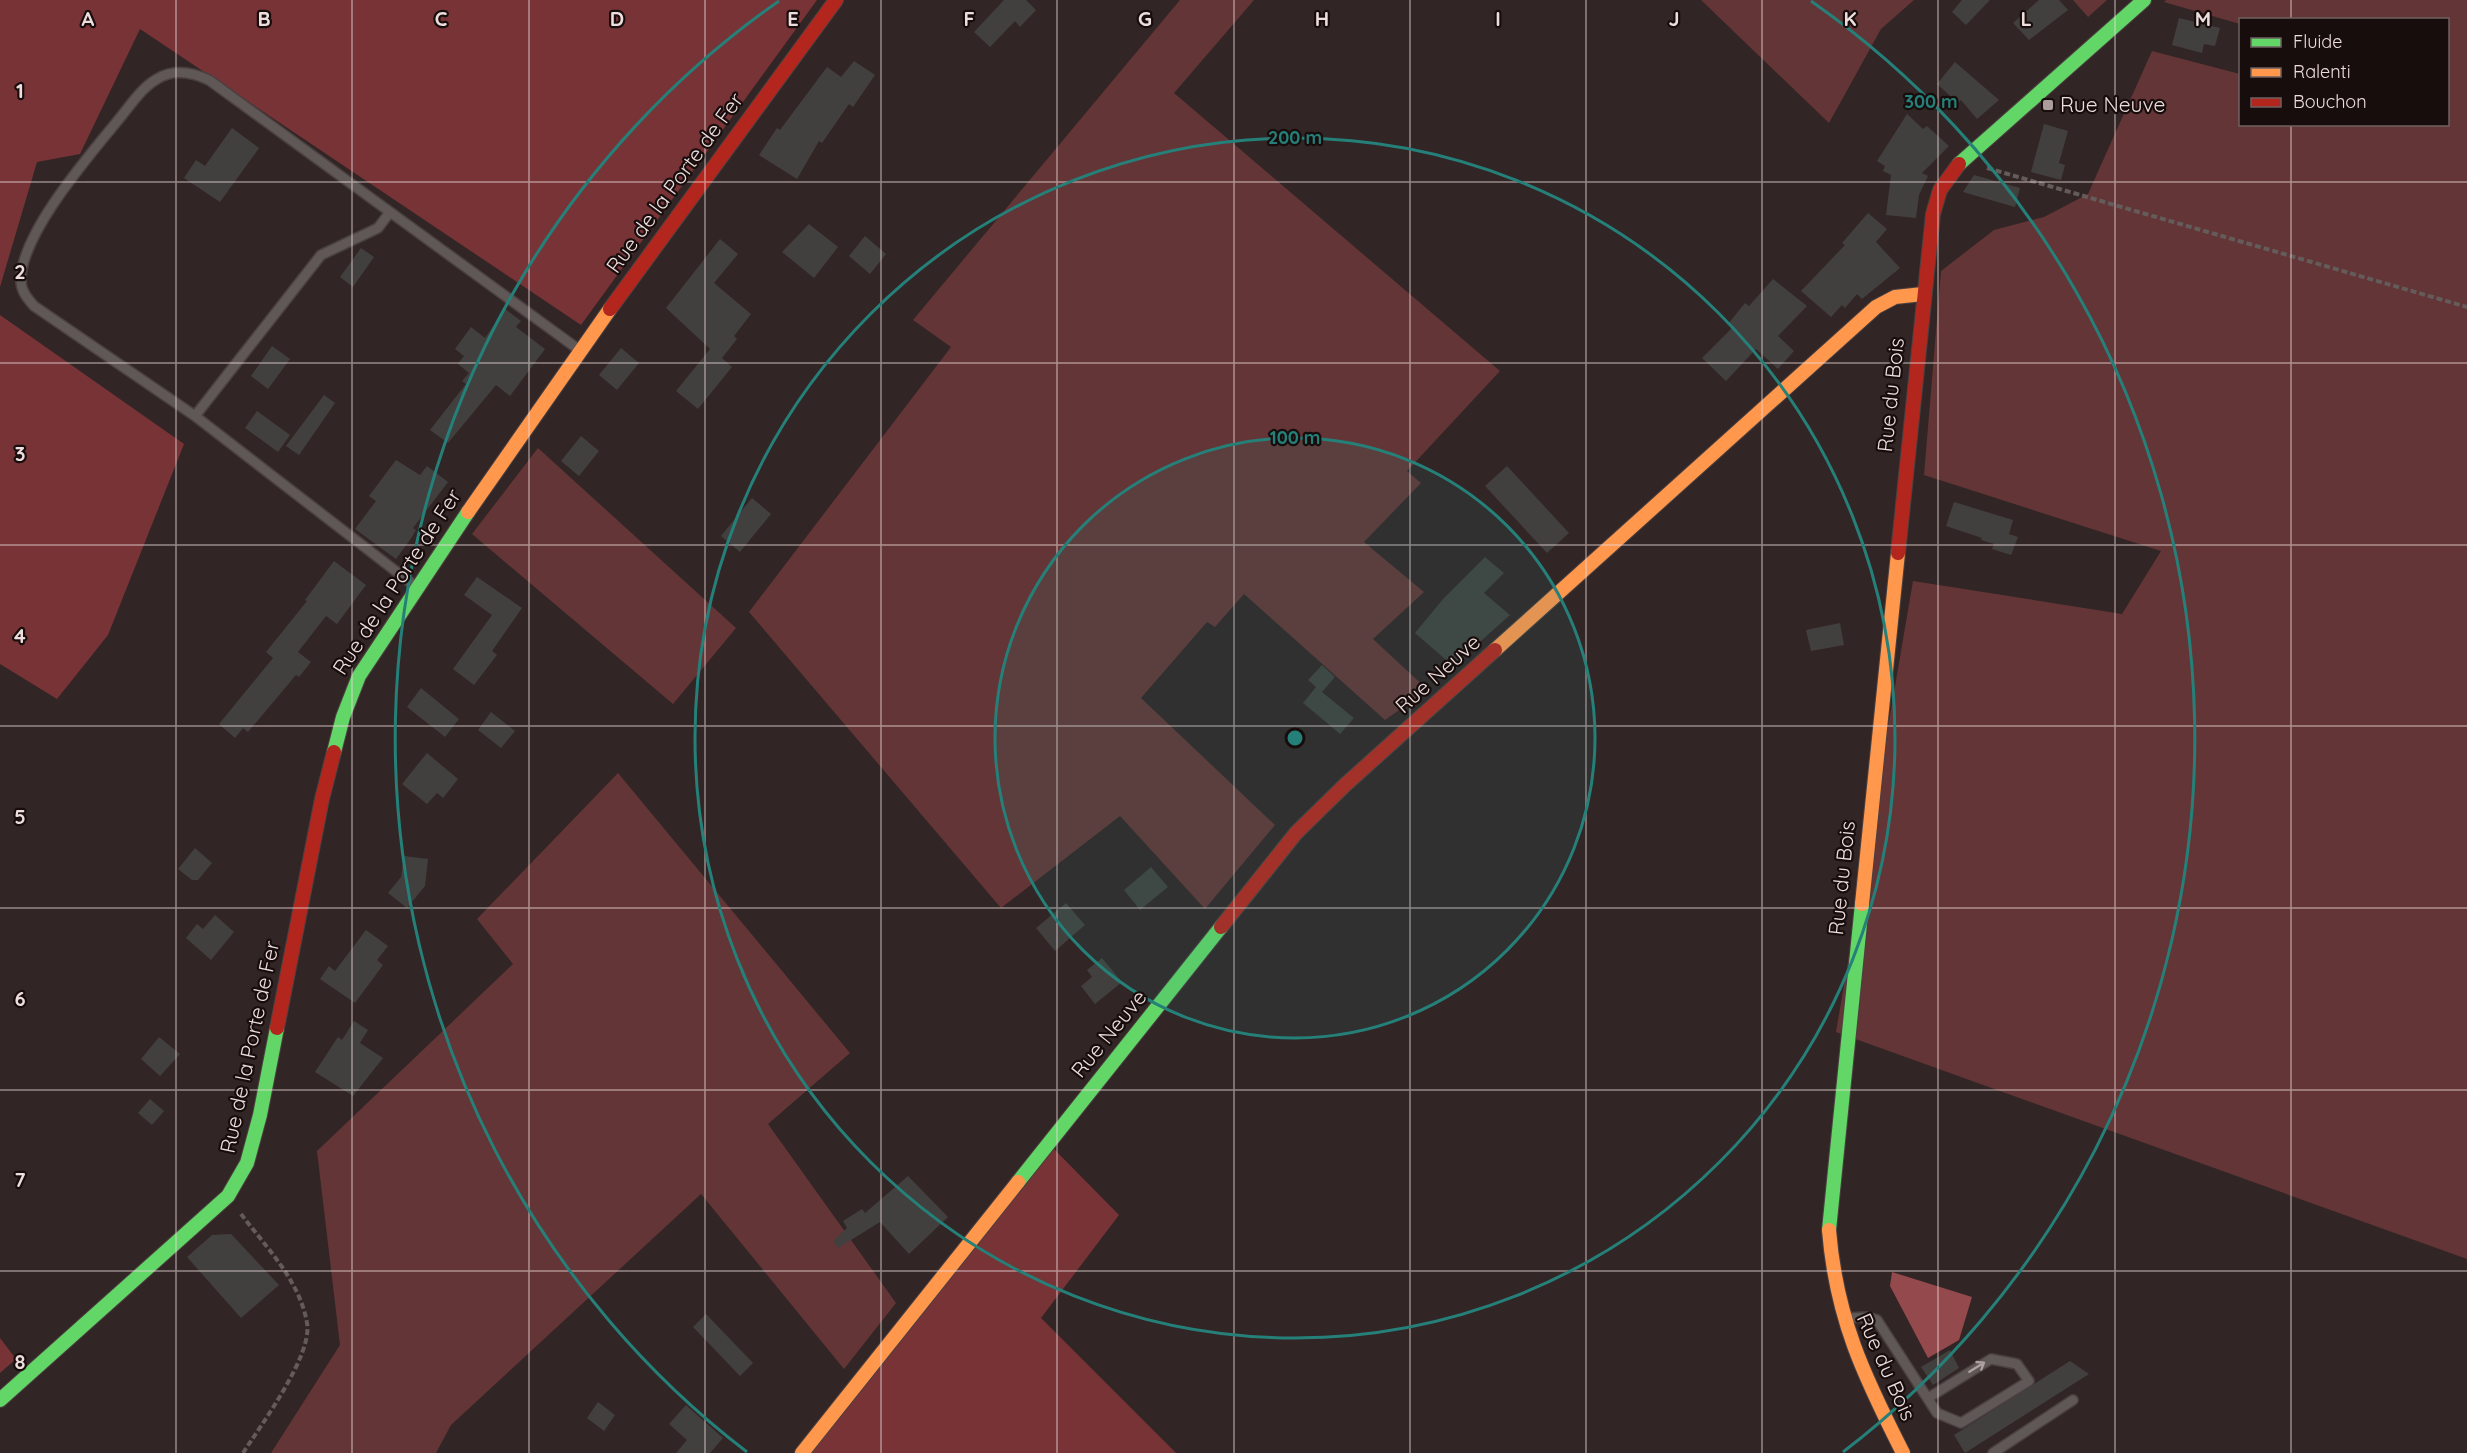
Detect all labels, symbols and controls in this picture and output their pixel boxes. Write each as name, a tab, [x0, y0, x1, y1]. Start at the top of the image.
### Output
text: A	[82, 6, 95, 31]
text: B	[257, 6, 271, 31]
text: C	[435, 6, 448, 31]
text: D	[610, 6, 624, 31]
text: E	[787, 6, 799, 31]
text: F	[963, 6, 975, 31]
text: G	[1138, 6, 1152, 31]
text: H	[1315, 6, 1329, 31]
text: I	[1495, 6, 1501, 31]
text: J	[1668, 6, 1680, 31]
text: K	[1843, 6, 1857, 31]
text: L	[2020, 6, 2032, 31]
text: M	[2195, 6, 2211, 31]
legend	[2239, 18, 2449, 126]
text: Fluide	[2293, 30, 2342, 53]
text: Ralenti	[2293, 60, 2351, 83]
text: 1	[16, 78, 24, 103]
street label: Rue de la Porte de Fer	[600, 87, 748, 278]
text: 300 m	[1904, 90, 1958, 113]
text: Bouchon	[2293, 90, 2367, 113]
place label: Rue Neuve	[2060, 91, 2165, 117]
marker: Rue Neuve	[2041, 98, 2055, 112]
text: 200 m	[1268, 126, 1322, 149]
text: 2	[14, 259, 26, 284]
street label: Rue du Bois	[1871, 336, 1909, 453]
text: 100 m	[1270, 426, 1320, 449]
text: 3	[15, 441, 25, 466]
street label: Rue de la Porte de Fer	[326, 484, 466, 679]
text: 4	[14, 623, 26, 648]
street label: Rue Neuve	[1389, 628, 1485, 718]
centre of rings	[1285, 728, 1305, 748]
text: 5	[14, 804, 26, 829]
street label: Rue du Bois	[1822, 819, 1860, 936]
street label: Rue de la Porte de Fer	[214, 938, 284, 1155]
street label: Rue Neuve	[1065, 984, 1151, 1083]
text: 6	[14, 986, 26, 1011]
text: 7	[15, 1167, 26, 1192]
street label: Rue du Bois	[1852, 1309, 1922, 1424]
text: 8	[15, 1349, 26, 1374]
one-way arrow	[1969, 1361, 1985, 1373]

